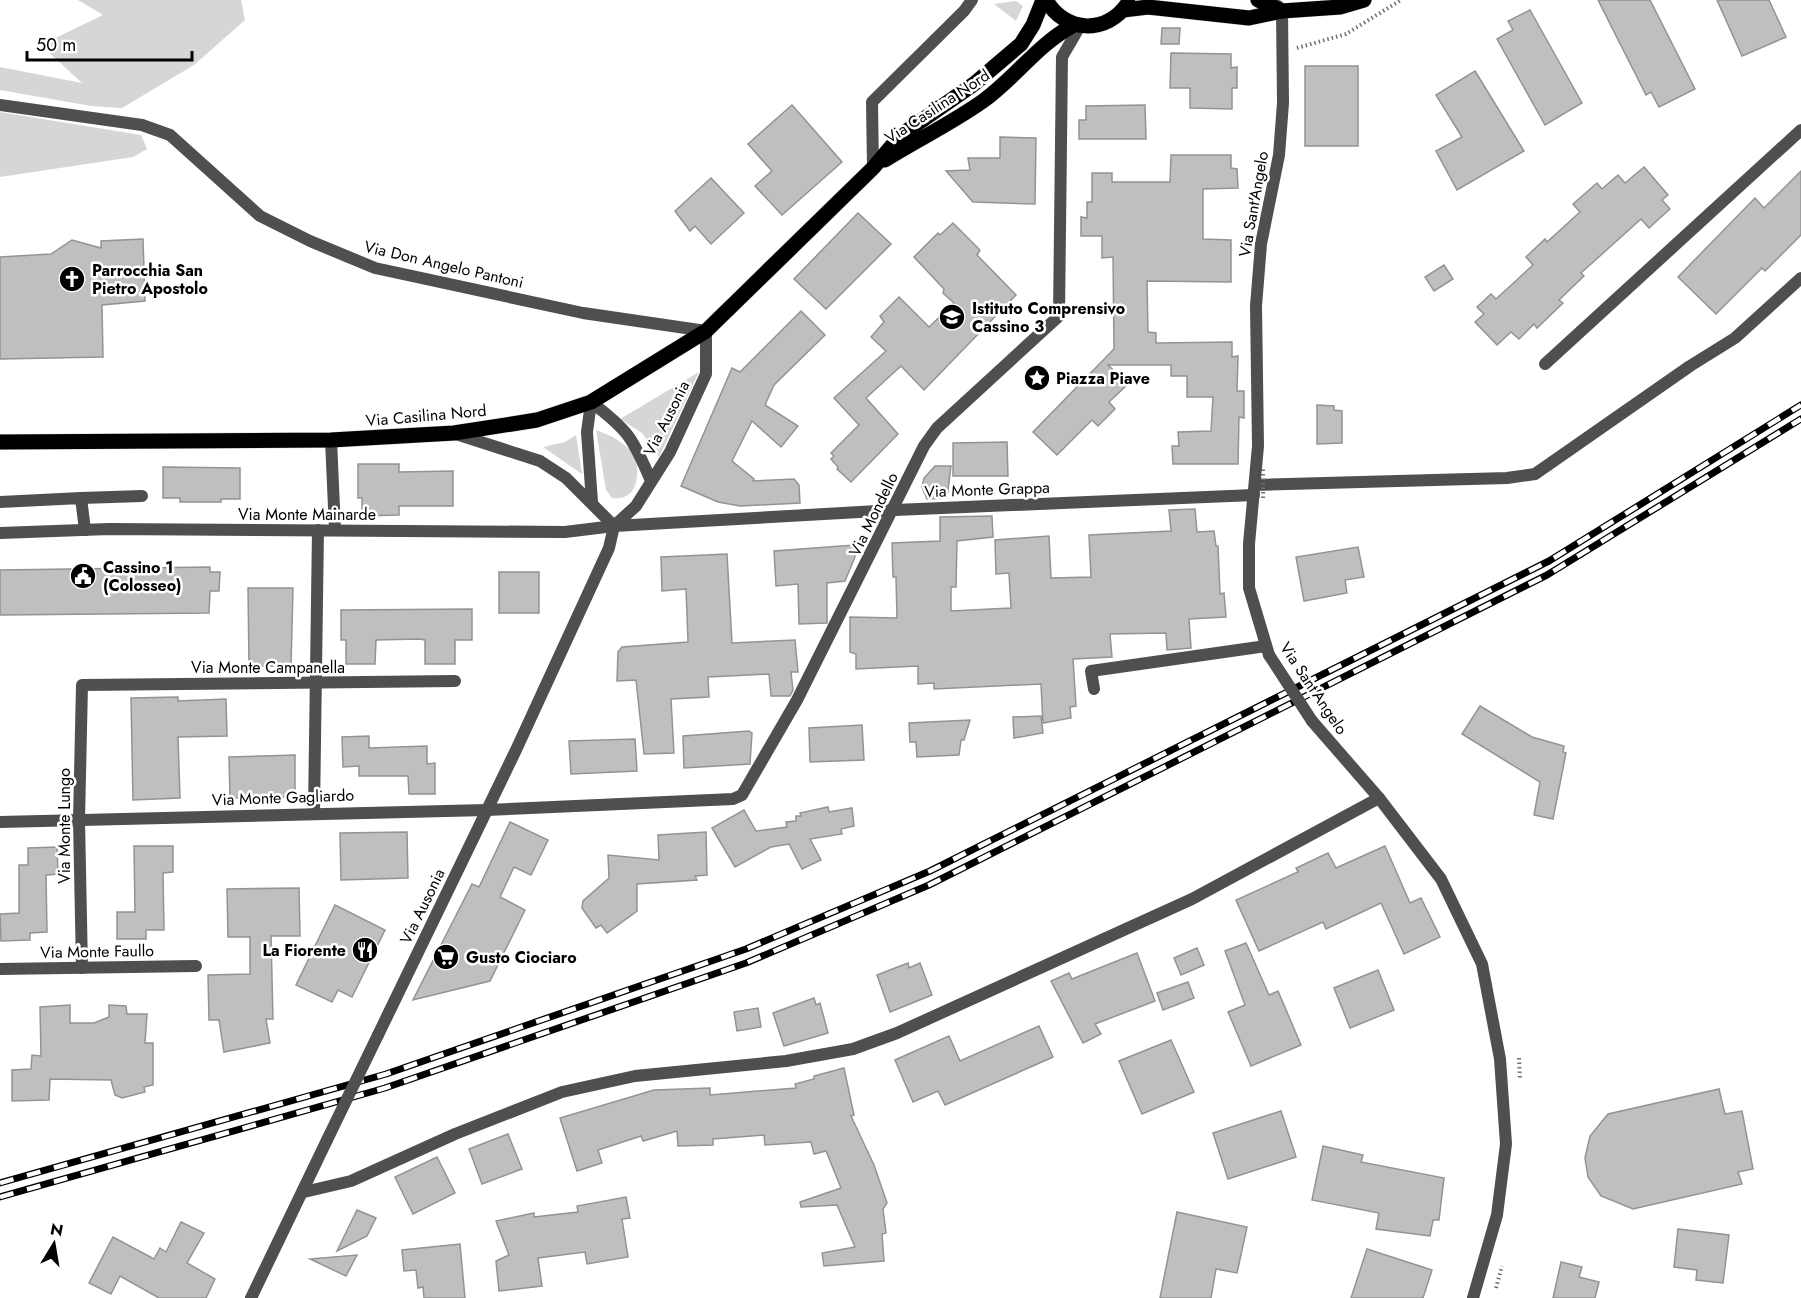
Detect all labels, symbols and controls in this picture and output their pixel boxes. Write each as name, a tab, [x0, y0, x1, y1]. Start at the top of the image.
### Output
scale bar	[27, 24, 192, 62]
text: 50 m	[36, 32, 76, 58]
street label: Via Casilina Nord	[880, 64, 994, 149]
street label: Via Sant'Angelo	[1233, 149, 1274, 259]
street label: Via Don Angelo Pantoni	[362, 235, 526, 294]
place label: Parrocchia San Pietro Apostolo	[92, 259, 208, 300]
church icon: Parrocchia San Pietro Apostolo	[57, 264, 87, 294]
place label: Istituto Comprensivo Cassino 3	[972, 297, 1125, 338]
school or university icon: Istituto Comprensivo Cassino 3	[937, 302, 967, 332]
place icon: Piazza Piave	[1022, 363, 1052, 393]
place label: Piazza Piave	[1056, 367, 1150, 390]
street label: Via Ausonia	[638, 377, 695, 460]
street label: Via Casilina Nord	[365, 399, 487, 432]
street label: Via Mondello	[843, 468, 904, 560]
street label: Via Monte Grappa	[924, 476, 1050, 503]
street label: Via Monte Mainarde	[238, 503, 376, 526]
place label: Cassino 1 (Colosseo)	[103, 556, 182, 597]
public building icon: Cassino 1 (Colosseo)	[68, 561, 98, 591]
street label: Via Sant'Angelo	[1274, 638, 1353, 739]
street label: Via Monte Campanella	[191, 656, 345, 679]
street label: Via Monte Lungo	[53, 768, 76, 884]
street label: Via Monte Gagliardo	[212, 784, 355, 811]
street label: Via Ausonia	[394, 865, 451, 948]
restaurant icon: La Fiorente	[350, 935, 380, 965]
street label: Via Monte Faullo	[40, 939, 154, 964]
place label: La Fiorente	[262, 939, 346, 962]
supermarket icon: Gusto Ciociaro	[431, 942, 461, 972]
place label: Gusto Ciociaro	[466, 946, 577, 969]
north arrow	[24, 1214, 84, 1274]
text: N	[48, 1217, 65, 1242]

